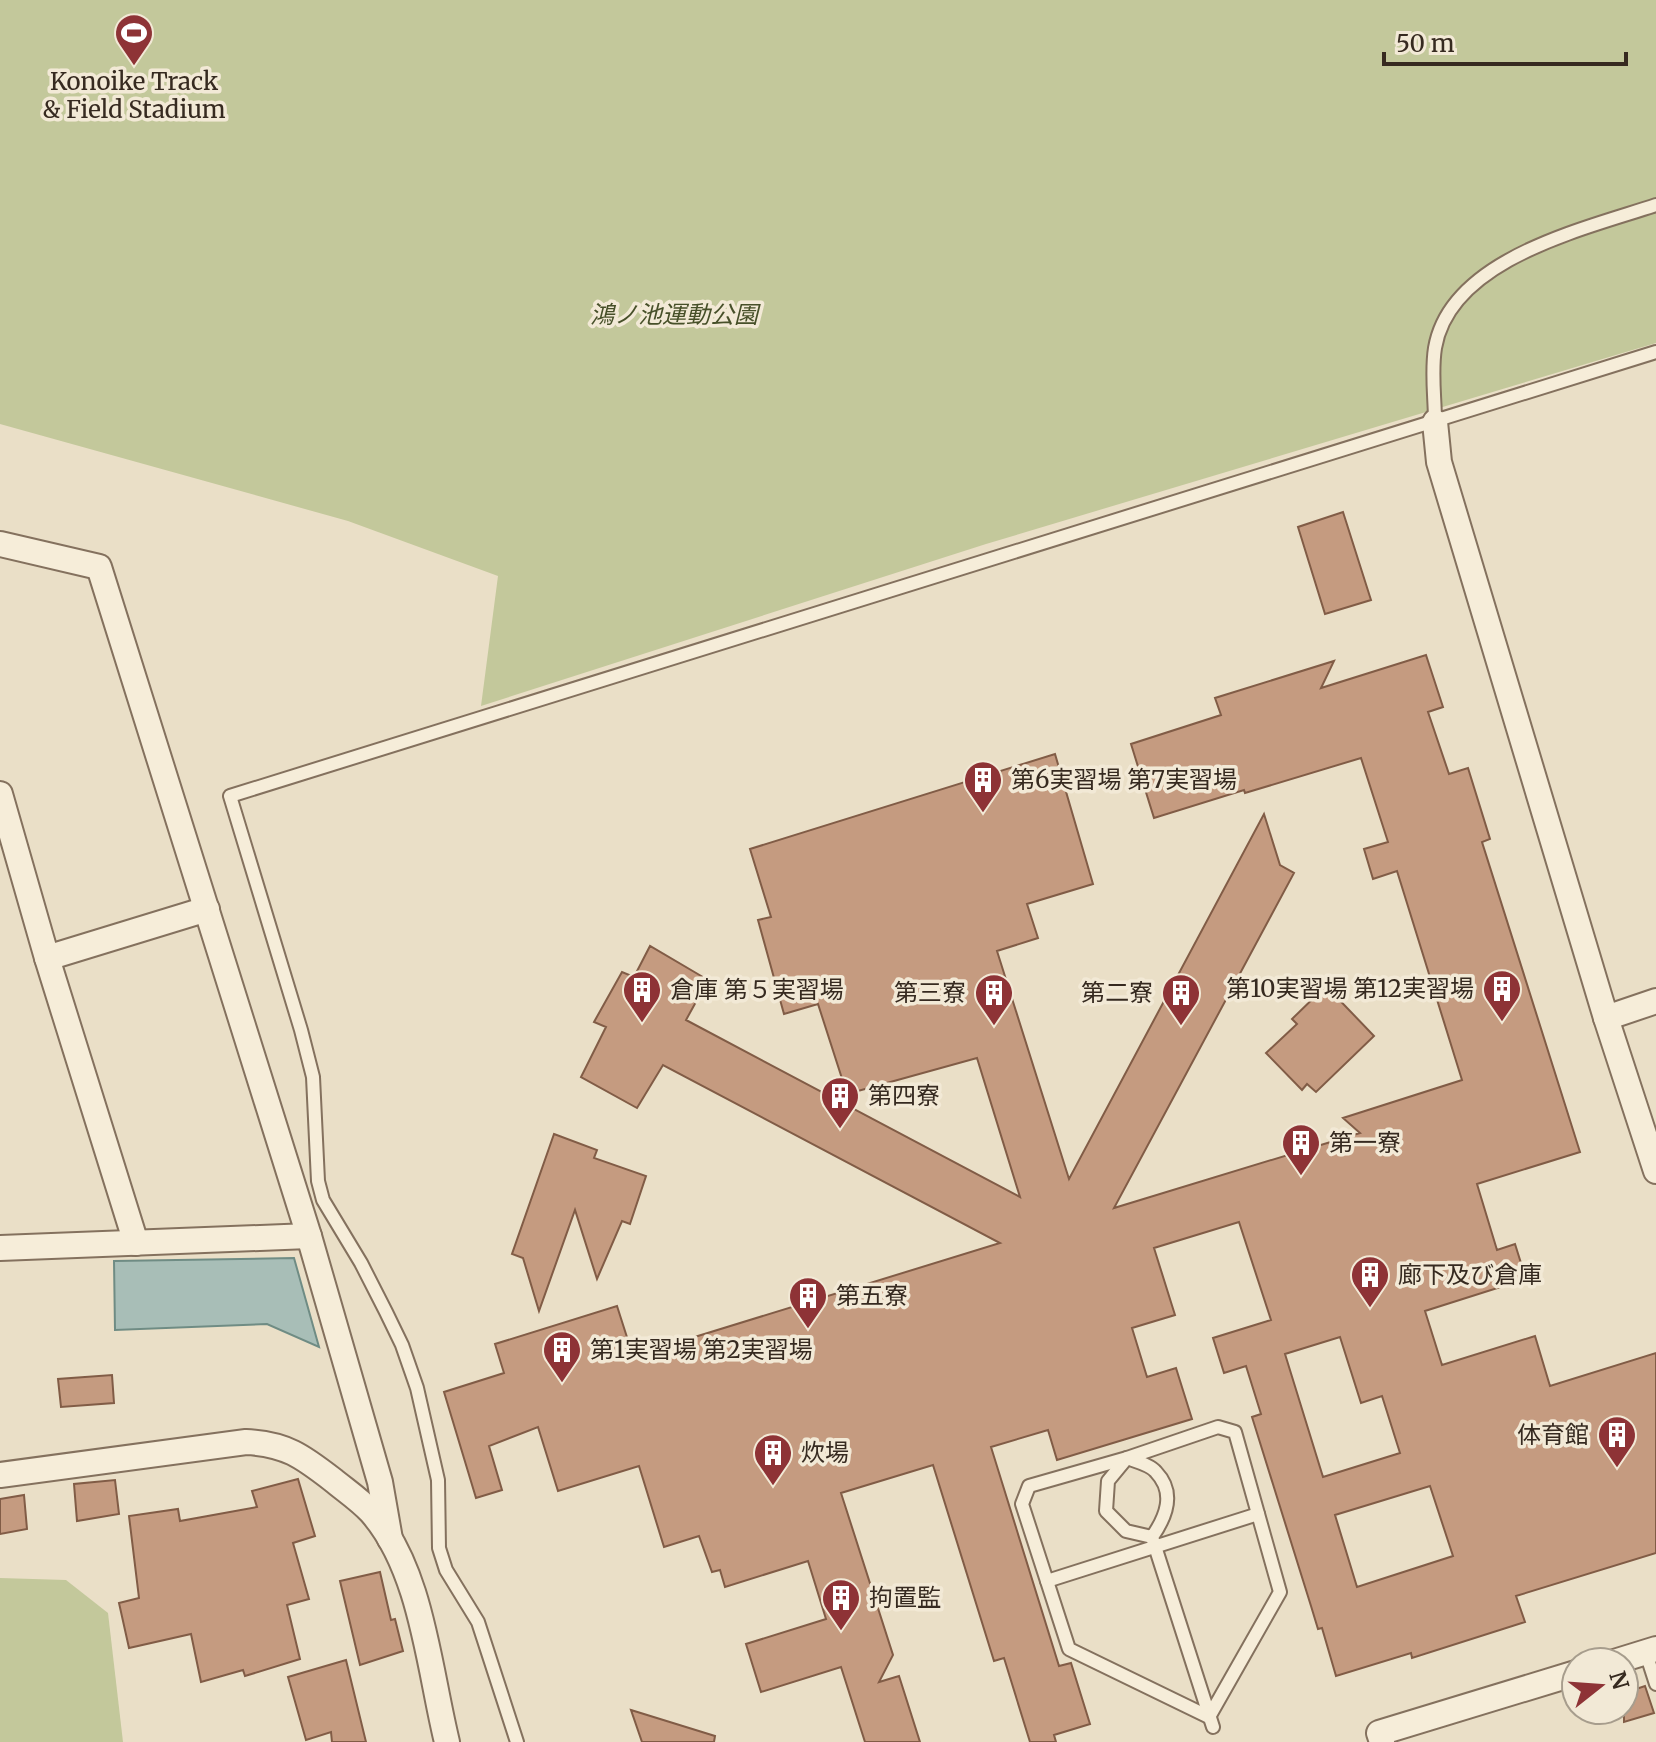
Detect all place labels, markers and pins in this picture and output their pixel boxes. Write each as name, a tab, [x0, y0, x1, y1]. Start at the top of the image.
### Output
sports icon: Konoike Track & Field Stadium	[113, 12, 155, 67]
place label: Konoike Track & Field Stadium	[42, 66, 226, 125]
building icon: 第6実習場 第7実習場	[962, 759, 1004, 814]
place label: 第6実習場 第7実習場	[1011, 764, 1237, 795]
building icon: 第10実習場 第12実習場	[1481, 968, 1523, 1023]
building icon: 倉庫 第５実習場	[621, 969, 663, 1024]
building icon: 第三寮	[973, 972, 1015, 1027]
building icon: 第二寮	[1160, 972, 1202, 1027]
place label: 第10実習場 第12実習場	[1226, 973, 1474, 1004]
place label: 倉庫 第５実習場	[670, 974, 844, 1005]
place label: 第三寮	[894, 977, 966, 1008]
place label: 第二寮	[1081, 977, 1153, 1008]
building icon: 第四寮	[819, 1075, 861, 1130]
place label: 第四寮	[868, 1080, 940, 1111]
building icon: 第一寮	[1280, 1122, 1322, 1177]
place label: 第一寮	[1329, 1127, 1401, 1158]
building icon: 廊下及び倉庫	[1349, 1254, 1391, 1309]
place label: 廊下及び倉庫	[1398, 1259, 1542, 1290]
building icon: 第五寮	[787, 1275, 829, 1330]
place label: 第五寮	[836, 1280, 908, 1311]
building icon: 第1実習場 第2実習場	[541, 1329, 583, 1384]
place label: 第1実習場 第2実習場	[590, 1334, 813, 1365]
building icon: 体育館	[1596, 1414, 1638, 1469]
place label: 体育館	[1517, 1419, 1589, 1450]
building icon: 炊場	[752, 1432, 794, 1487]
place label: 炊場	[801, 1437, 849, 1468]
building icon: 拘置監	[820, 1577, 862, 1632]
place label: 拘置監	[869, 1582, 941, 1613]

